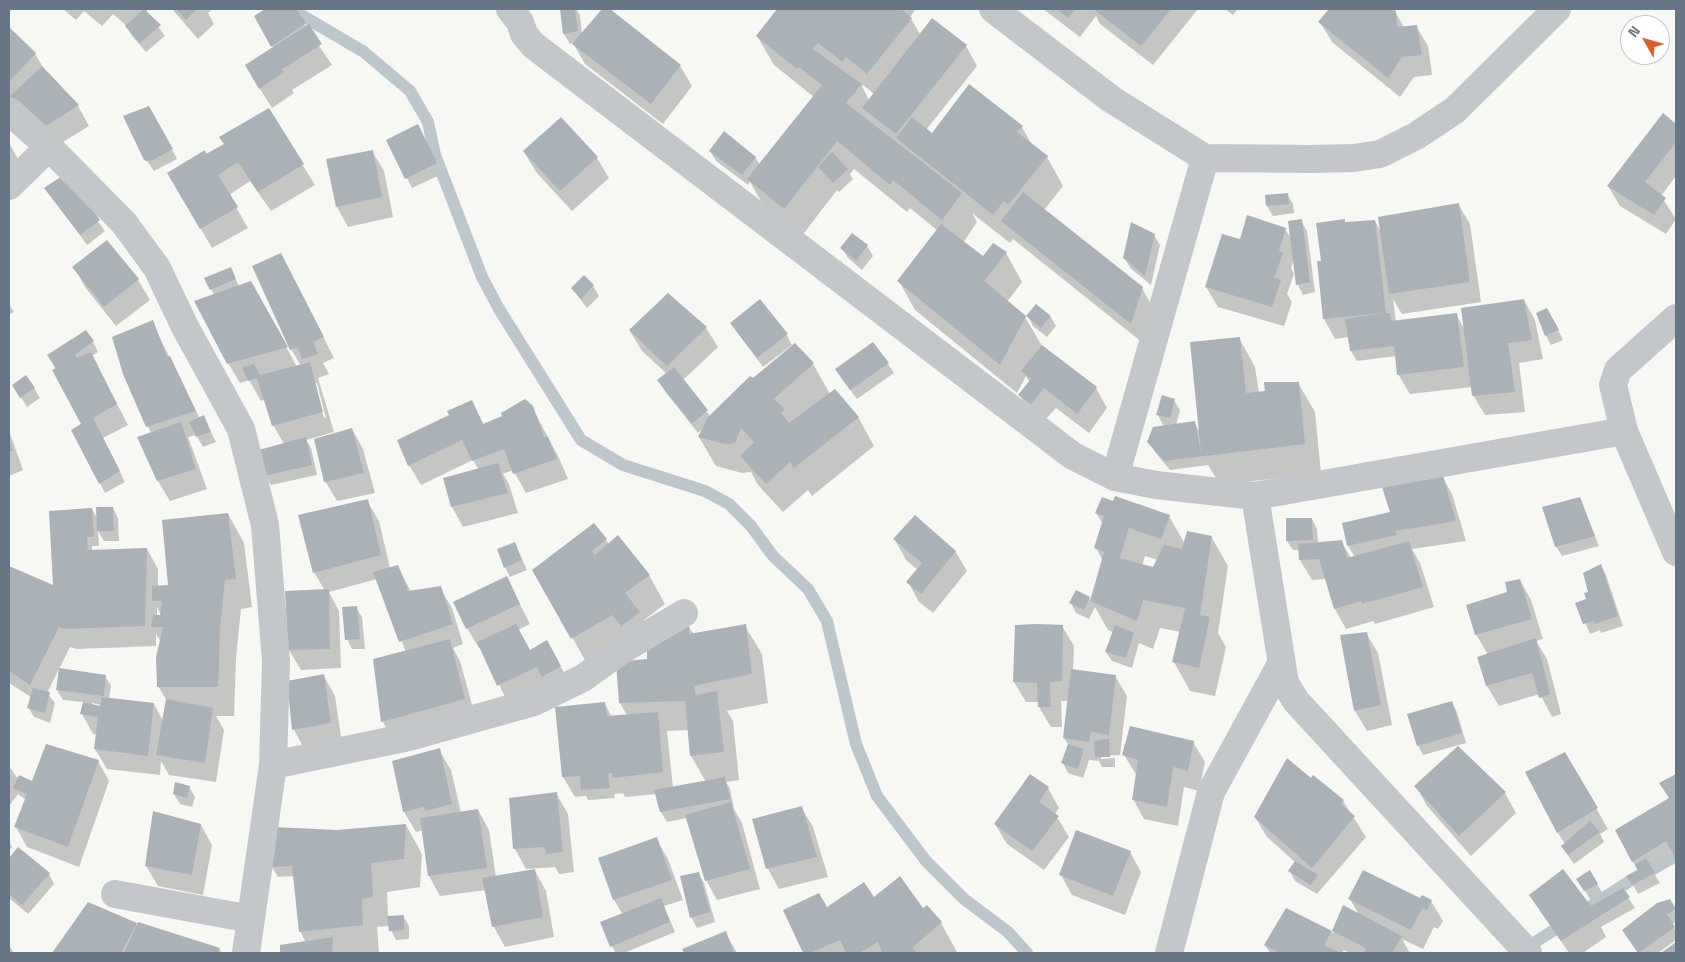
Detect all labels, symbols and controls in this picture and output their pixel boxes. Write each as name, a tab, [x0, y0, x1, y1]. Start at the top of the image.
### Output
north arrow	[1620, 15, 1670, 65]
text: N	[1624, 22, 1644, 41]

